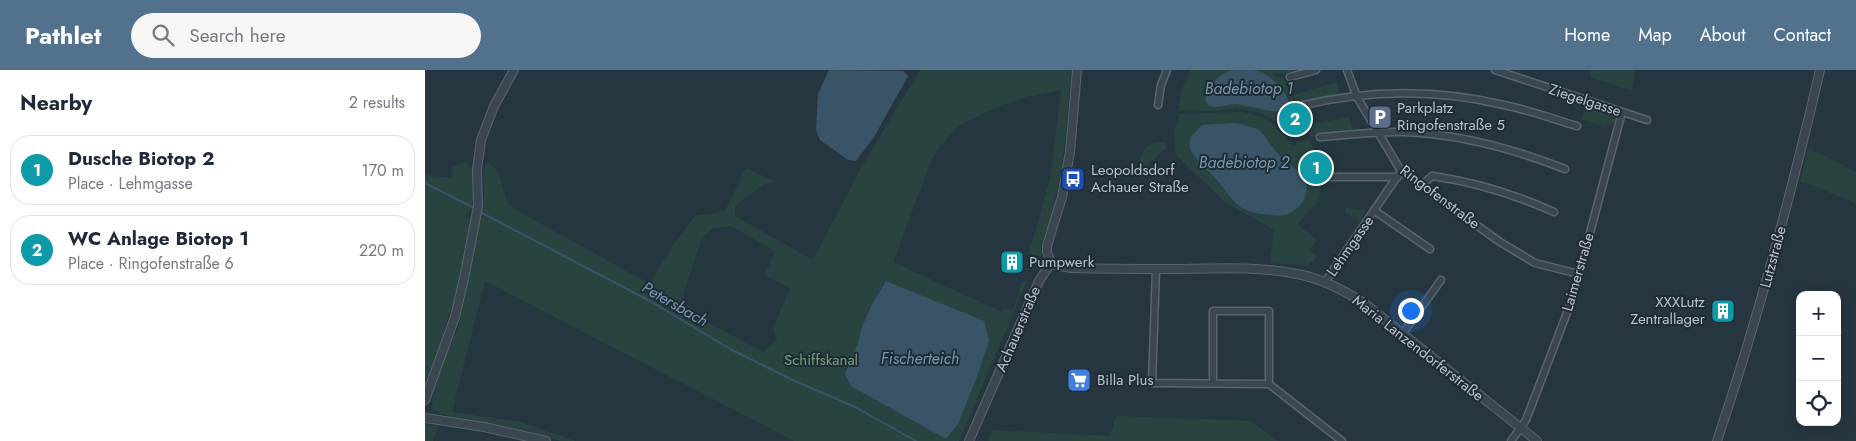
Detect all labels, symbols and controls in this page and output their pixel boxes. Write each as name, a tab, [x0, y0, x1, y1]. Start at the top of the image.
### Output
search box	[131, 13, 481, 58]
text: Pathlet	[25, 18, 101, 53]
icon: search	[149, 21, 177, 49]
text: Search here	[189, 22, 285, 49]
text: Home	[1564, 22, 1610, 48]
text: Map	[1638, 22, 1672, 48]
text: About	[1700, 22, 1745, 48]
text: Contact	[1773, 22, 1831, 48]
water label: Badebiotop 1	[1205, 77, 1293, 100]
street label: Ziegelgasse	[1546, 78, 1624, 122]
text: Nearby	[20, 88, 92, 118]
text: 2 results	[349, 91, 405, 114]
place label: Parkplatz Ringofenstraße 5	[1397, 97, 1505, 136]
pin: 2	[1279, 100, 1311, 138]
parking icon: Parkplatz Ringofenstraße 5	[1367, 104, 1393, 130]
text: Dusche Biotop 2	[68, 145, 215, 172]
pin: 1	[1300, 149, 1332, 187]
water label: Badebiotop 2	[1199, 151, 1290, 174]
text: 1	[33, 159, 41, 182]
text: 170 m	[362, 159, 404, 182]
place label: Leopoldsdorf Achauer Straße	[1091, 159, 1189, 198]
street label: Ringofenstraße	[1395, 160, 1485, 235]
bus stop icon: Leopoldsdorf Achauer Straße	[1060, 166, 1086, 192]
text: Place · Lehmgasse	[68, 172, 193, 195]
street label: Lehmgasse	[1321, 211, 1379, 281]
street label: Lutzstraße	[1754, 223, 1792, 290]
text: WC Anlage Biotop 1	[68, 225, 249, 252]
street label: Laimerstraße	[1556, 230, 1600, 314]
text: 2	[32, 239, 42, 262]
text: 220 m	[359, 239, 404, 262]
building icon: Pumpwerk	[999, 249, 1025, 275]
place label: Pumpwerk	[1029, 251, 1095, 273]
text: Place · Ringofenstraße 6	[68, 252, 234, 275]
water label: Petersbach	[638, 276, 712, 332]
street label: Achauerstraße	[990, 283, 1046, 375]
street label: Maria Lanzendorferstraße	[1348, 290, 1489, 407]
place label: XXXLutz Zentrallager	[1630, 291, 1706, 330]
map controls	[1796, 291, 1841, 426]
button: +	[1796, 291, 1841, 336]
your location	[1398, 298, 1424, 324]
building icon: XXXLutz Zentrallager	[1710, 298, 1736, 324]
button: −	[1796, 336, 1841, 381]
water label: Fischerteich	[881, 347, 959, 370]
park label: Schiffskanal	[784, 349, 858, 371]
supermarket icon: Billa Plus	[1066, 367, 1092, 393]
place label: Billa Plus	[1097, 369, 1153, 391]
button: locate	[1796, 381, 1841, 426]

